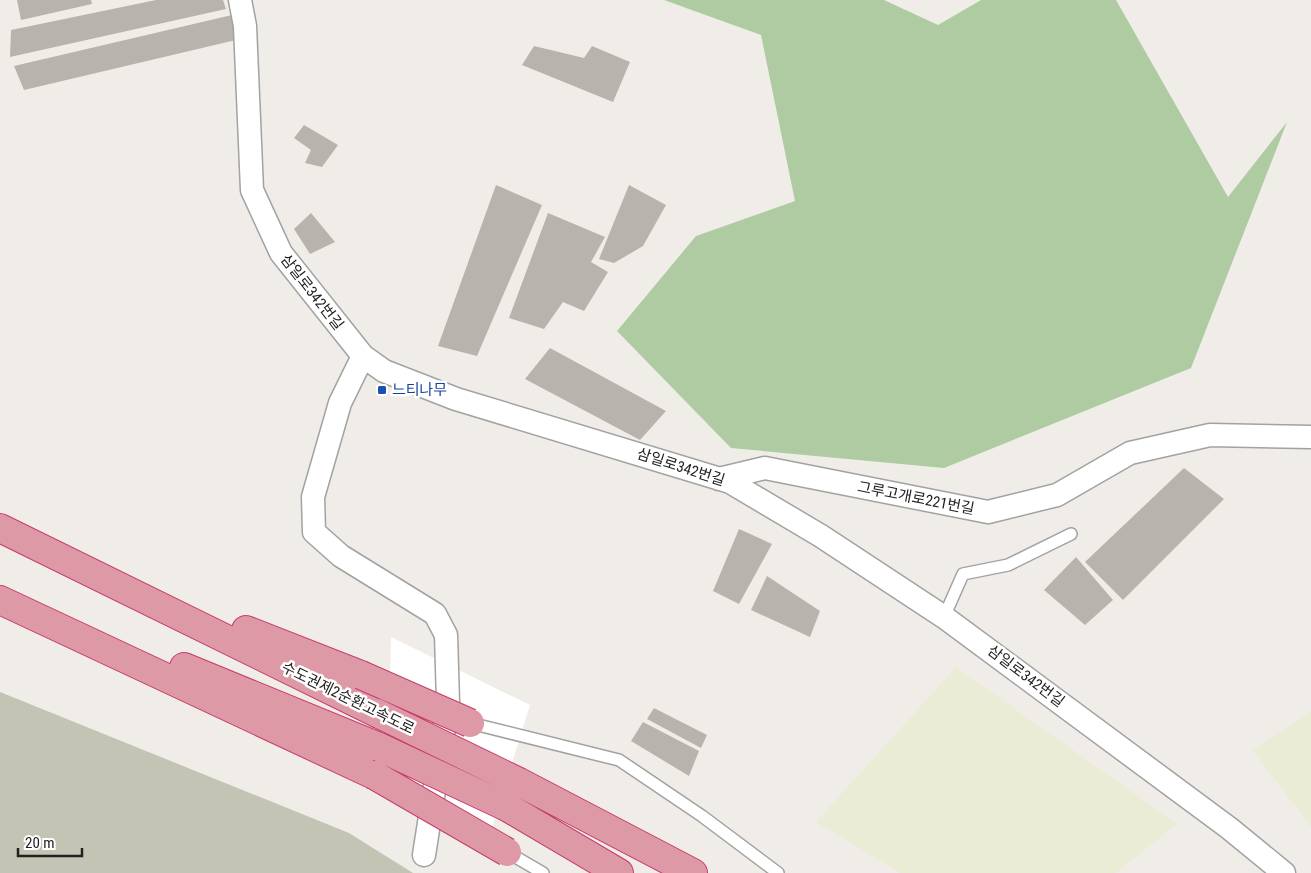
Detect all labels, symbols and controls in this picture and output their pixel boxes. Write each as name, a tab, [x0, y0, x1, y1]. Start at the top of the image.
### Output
street label: 삼일로342번길	[277, 251, 347, 333]
place label: 느티나무	[392, 381, 447, 399]
marker: 느티나무	[376, 384, 388, 396]
street label: 삼일로342번길	[635, 444, 727, 490]
street label: 그루고개로221번길	[856, 478, 976, 518]
street label: 삼일로342번길	[984, 641, 1068, 711]
street label: 수도권제2순환고속도로	[279, 658, 417, 738]
scale bar	[18, 826, 81, 858]
text: 20 m	[25, 834, 55, 852]

